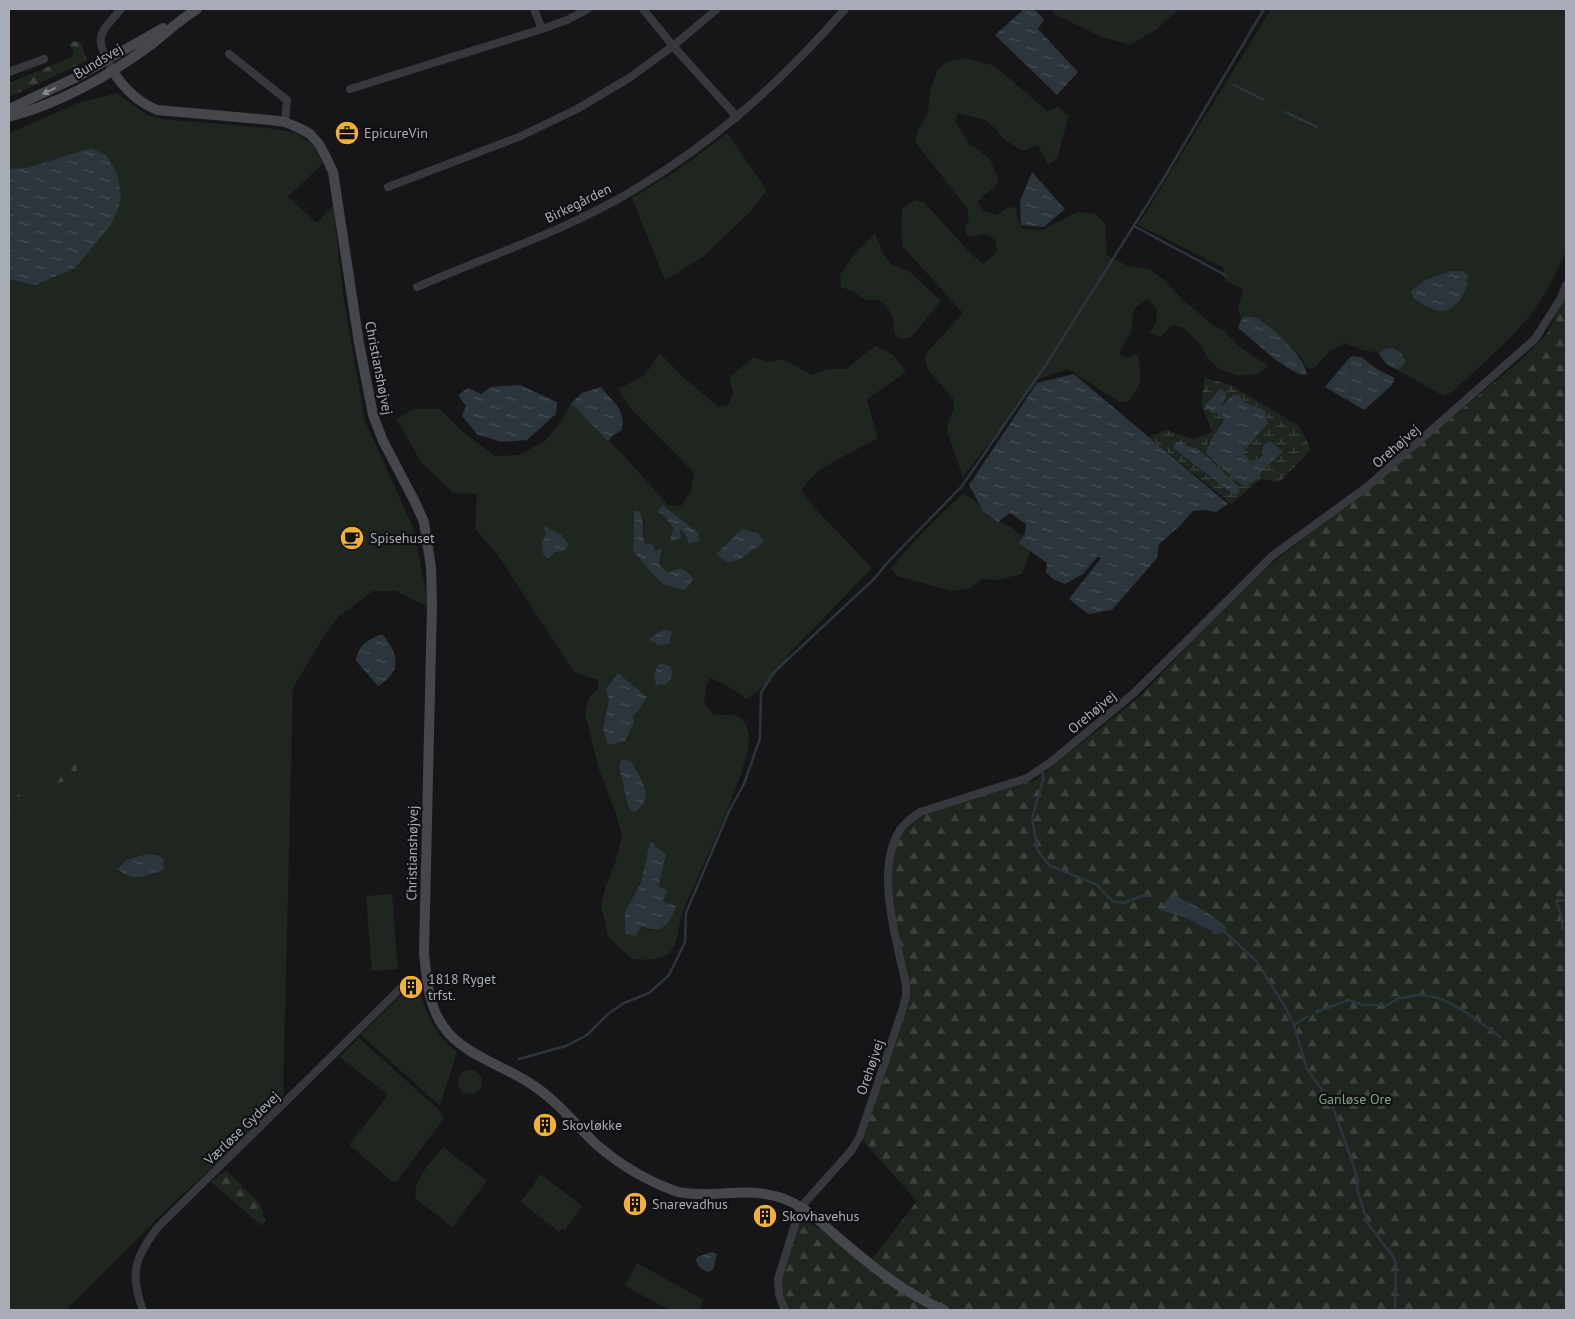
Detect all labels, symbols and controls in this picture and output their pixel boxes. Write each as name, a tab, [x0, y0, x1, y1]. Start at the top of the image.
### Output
street label: Bundsvej	[70, 39, 126, 83]
one-way arrow	[42, 87, 56, 95]
office icon: EpicureVin	[334, 120, 360, 146]
place label: EpicureVin	[364, 124, 428, 142]
street label: Birkegården	[542, 179, 614, 227]
street label: Christianshøjvej	[361, 319, 397, 417]
street label: Orehøjvej	[1368, 420, 1424, 472]
cafe icon: Spisehuset	[339, 525, 365, 551]
place label: Spisehuset	[370, 529, 435, 547]
street label: Orehøjvej	[1064, 687, 1120, 737]
street label: Christianshøjvej	[402, 805, 422, 901]
place label: 1818 Ryget trfst.	[428, 970, 496, 1004]
building icon: 1818 Ryget trfst.	[398, 974, 424, 1000]
street label: Orehøjvej	[852, 1037, 888, 1097]
street label: Værløse Gydevej	[200, 1087, 284, 1169]
park label: Ganløse Ore	[1319, 1090, 1391, 1108]
building icon: Skovløkke	[532, 1112, 558, 1138]
place label: Skovløkke	[562, 1116, 622, 1134]
building icon: Snarevadhus	[622, 1191, 648, 1217]
place label: Snarevadhus	[652, 1195, 728, 1213]
building icon: Skovhavehus	[752, 1203, 778, 1229]
place label: Skovhavehus	[782, 1207, 860, 1225]

